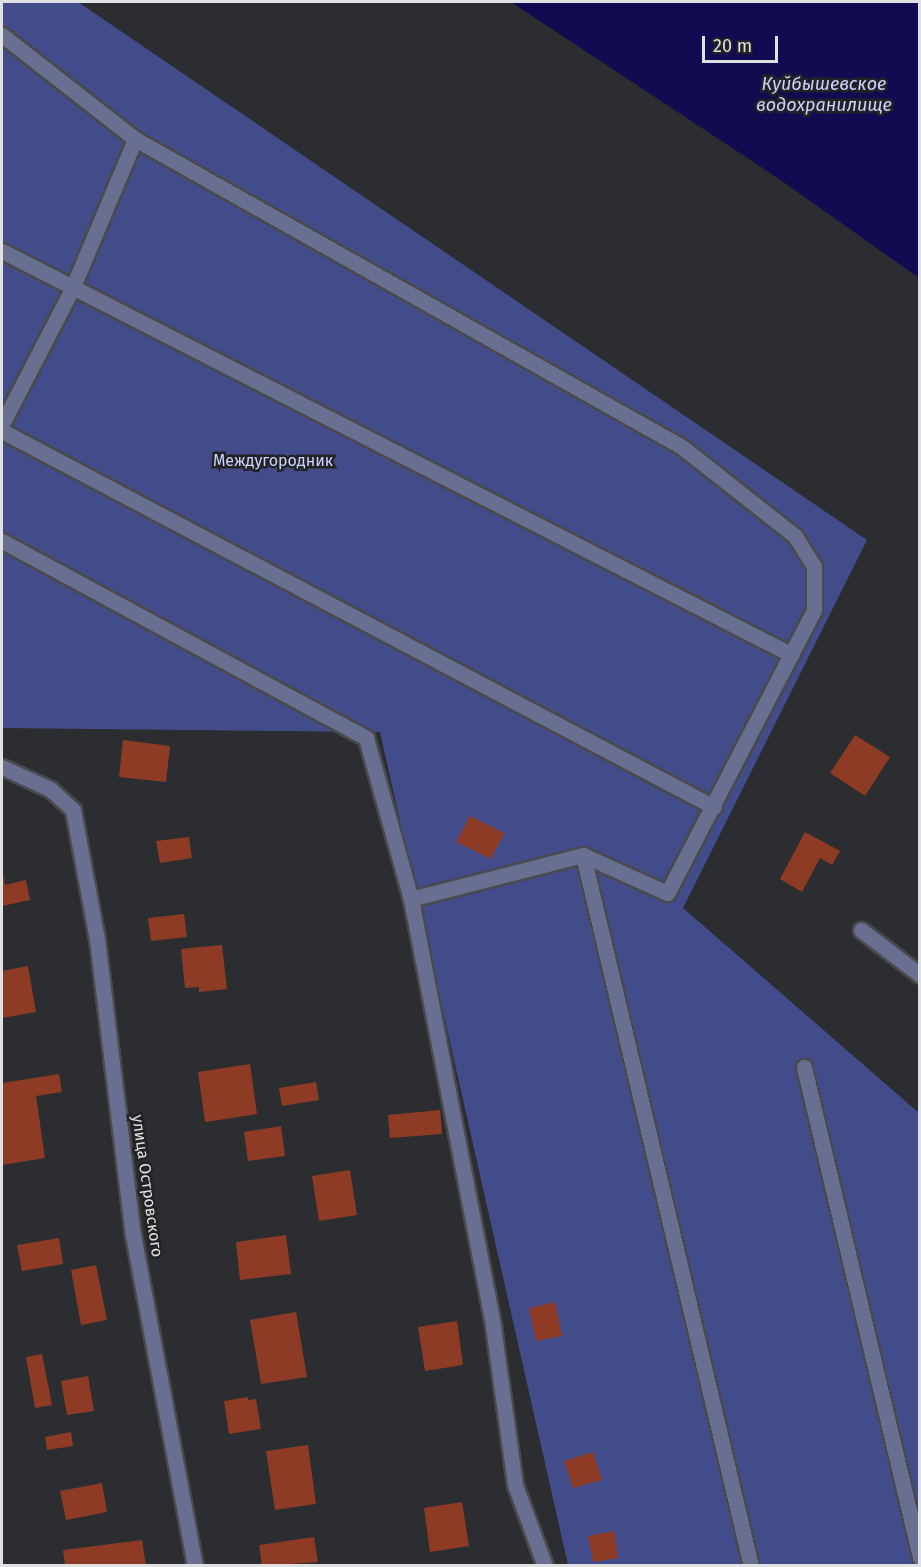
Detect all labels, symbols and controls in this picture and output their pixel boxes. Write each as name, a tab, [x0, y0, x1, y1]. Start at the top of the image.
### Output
scale bar	[705, 24, 782, 62]
text: 20 m	[713, 35, 752, 57]
water label: Куйбышевское водохранилище	[756, 74, 892, 116]
park label: Междугородник	[213, 451, 333, 471]
street label: улица Островского	[128, 1114, 166, 1258]

